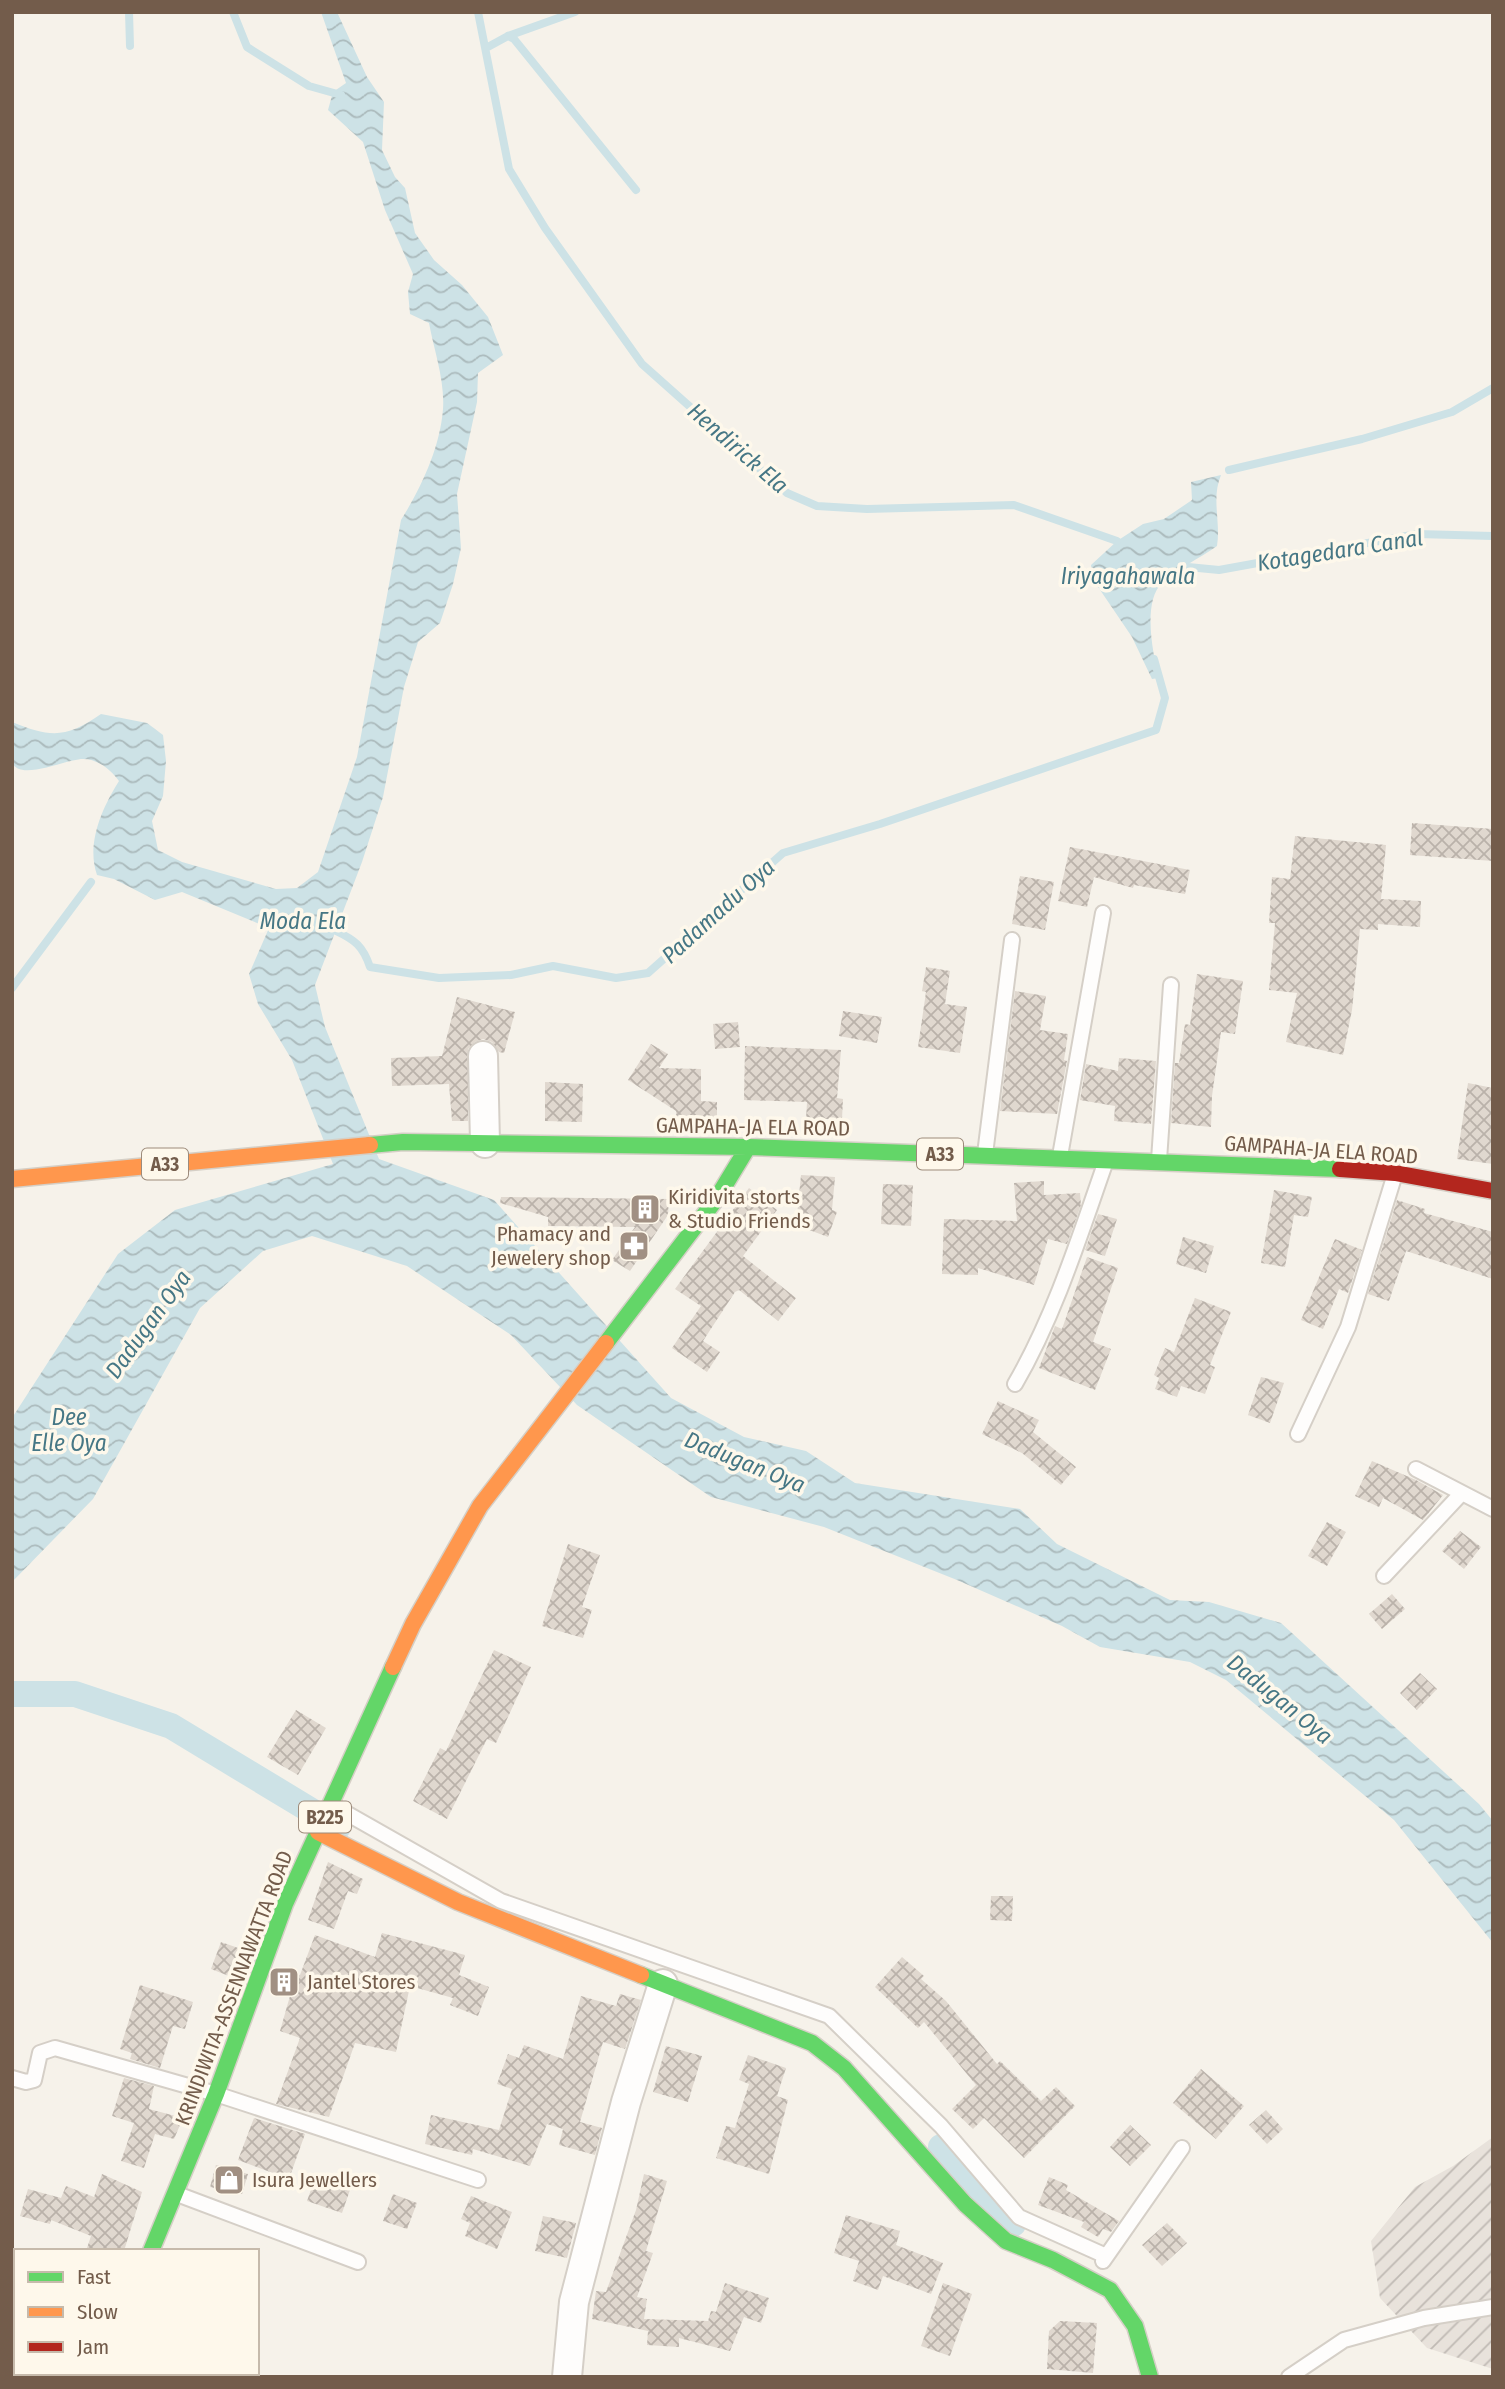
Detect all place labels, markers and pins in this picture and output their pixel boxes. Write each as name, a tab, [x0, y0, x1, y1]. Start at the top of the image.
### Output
place label: Kiridivita storts & Studio Friends	[668, 1184, 810, 1234]
building icon: Kiridivita storts & Studio Friends	[628, 1192, 662, 1226]
place label: Phamacy and Jewelery shop	[491, 1221, 611, 1271]
pharmacy icon: Phamacy and Jewelery shop	[617, 1229, 651, 1263]
building icon: Jantel Stores	[267, 1965, 301, 1999]
place label: Jantel Stores	[307, 1969, 416, 1995]
shop icon: Isura Jewellers	[212, 2163, 246, 2197]
place label: Isura Jewellers	[252, 2167, 377, 2193]

